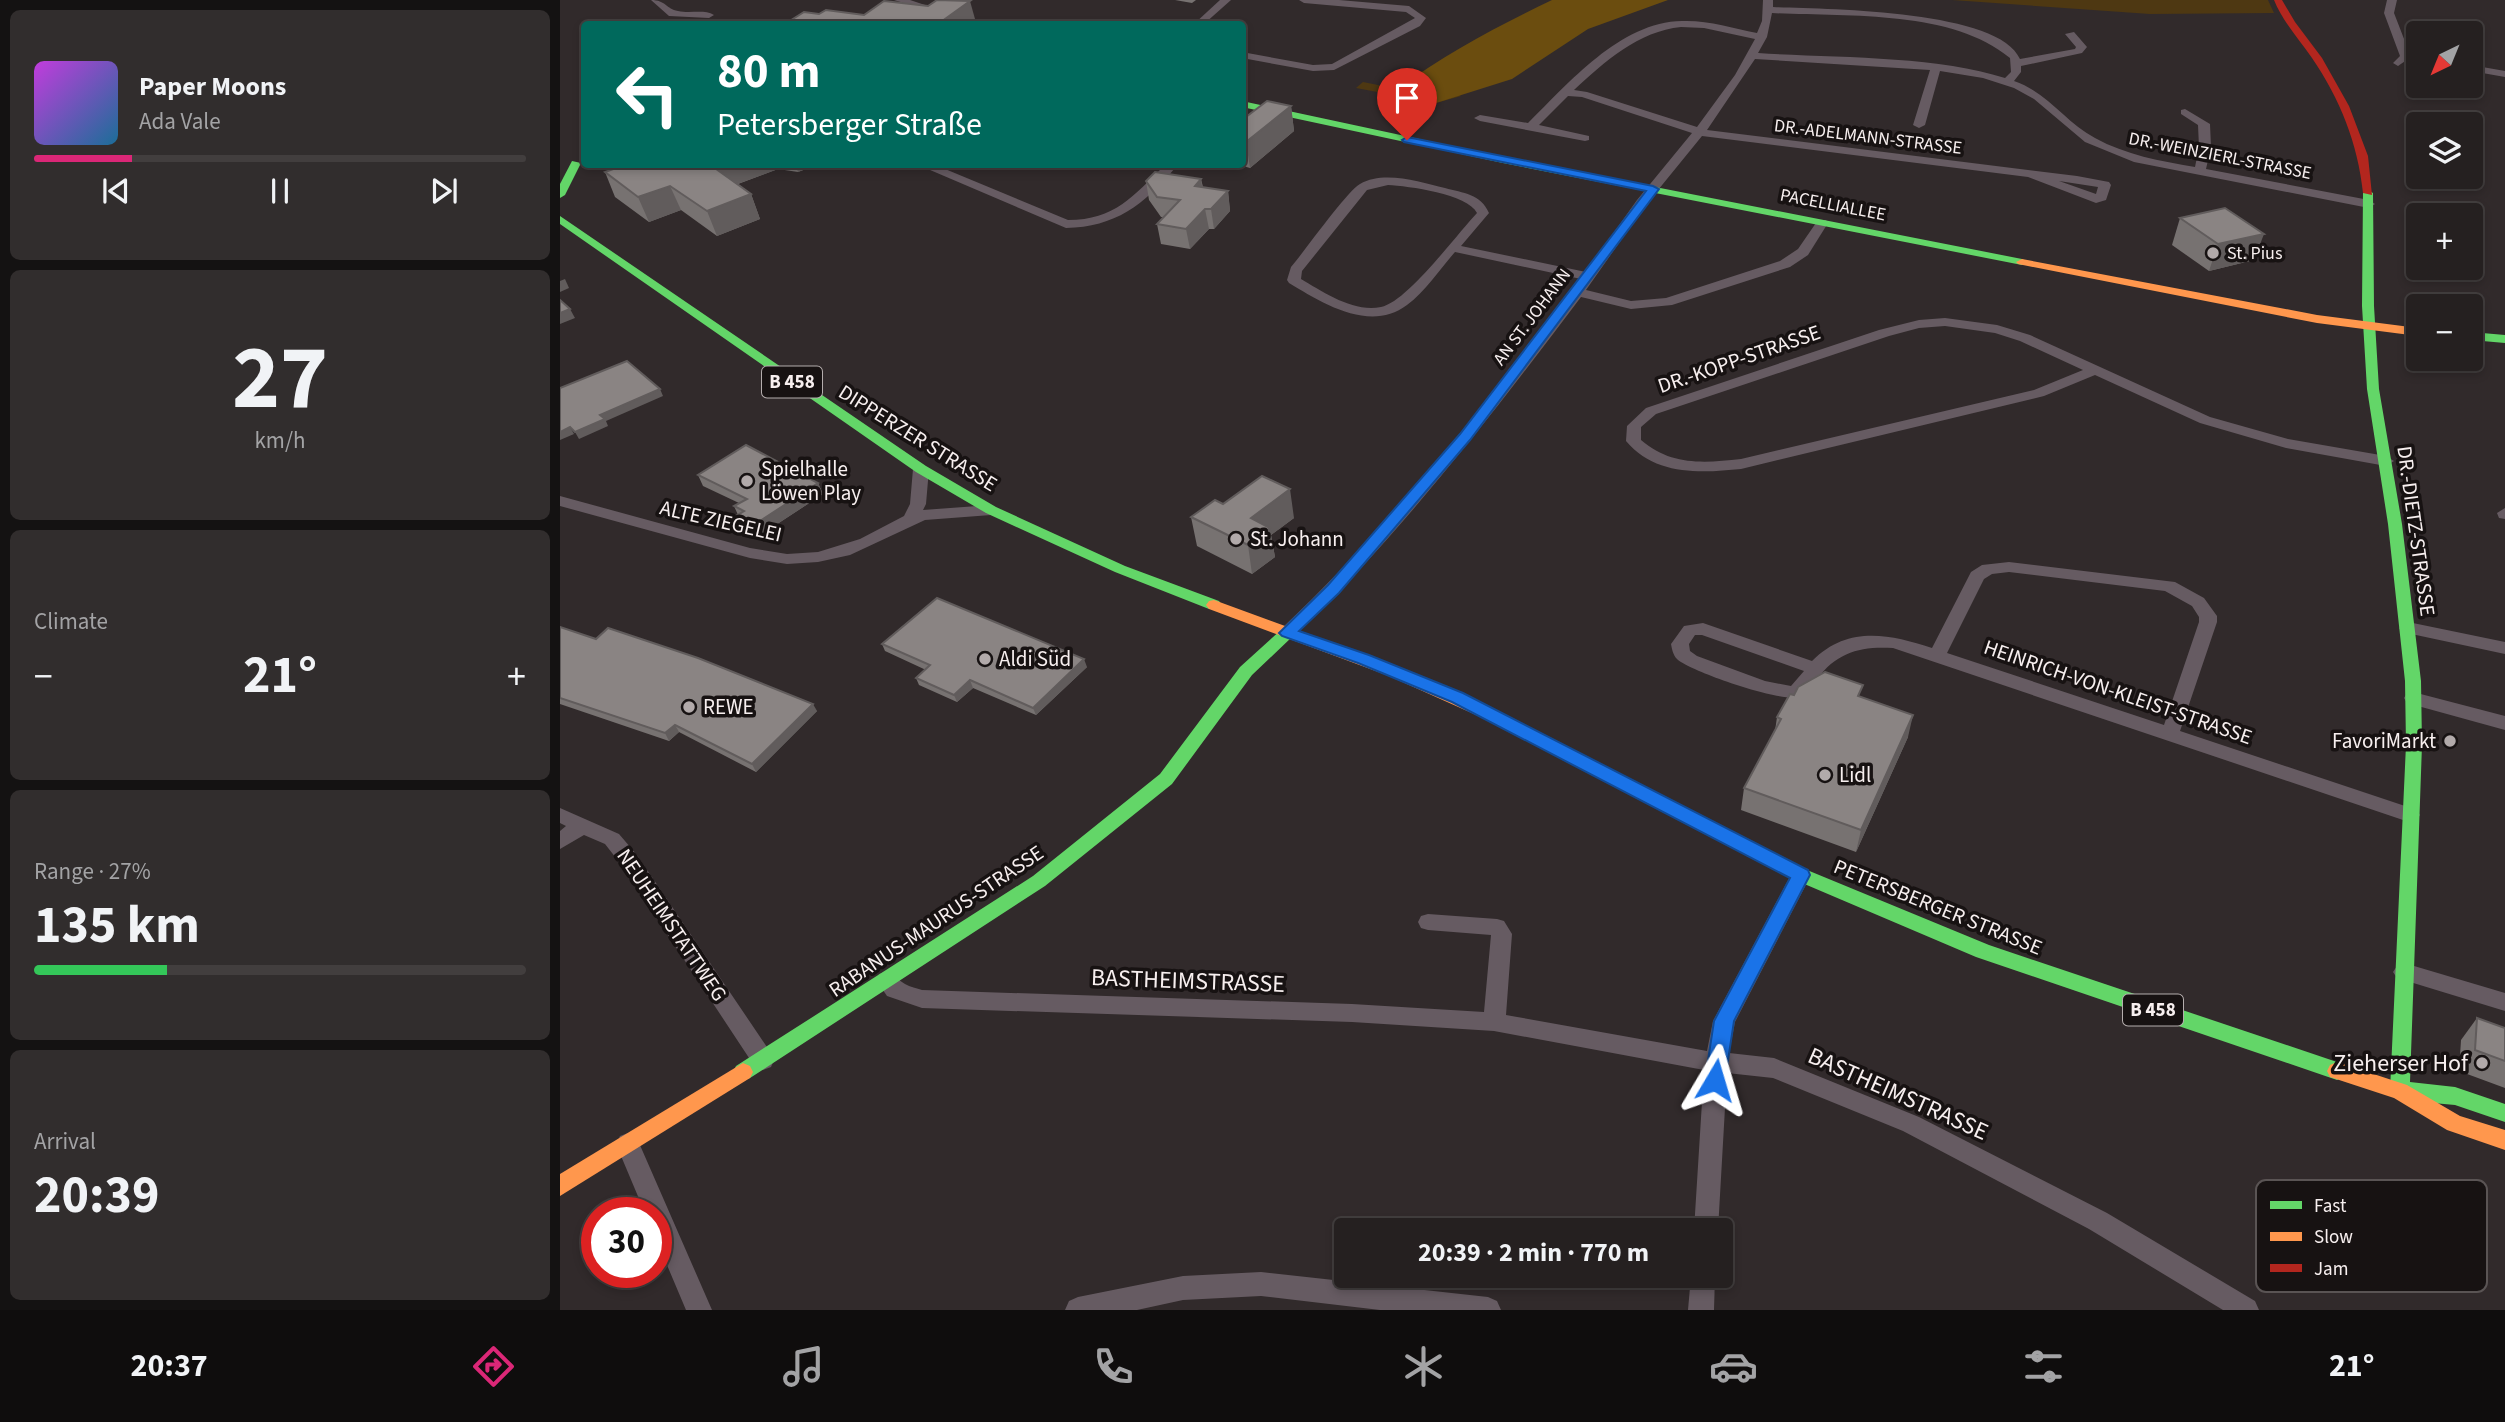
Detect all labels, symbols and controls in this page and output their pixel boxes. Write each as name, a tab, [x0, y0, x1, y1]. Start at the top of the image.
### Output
north arrow	[2406, 21, 2483, 98]
map controls	[2406, 21, 2483, 371]
text: 80 m	[717, 37, 821, 107]
icon: left	[602, 49, 693, 140]
text: Paper Moons	[139, 68, 286, 105]
pin	[1377, 68, 1437, 140]
icon: arrive	[1388, 79, 1426, 117]
text: Petersberger Straße	[717, 102, 982, 148]
text: Ada Vale	[139, 105, 221, 138]
button: layers	[2406, 112, 2483, 189]
street label: DR.-ADELMANN-STRASSE	[1773, 113, 1963, 161]
street label: DR.-WEINZIERL-STRASSE	[2126, 126, 2314, 186]
icon: previous	[97, 172, 135, 210]
icon: pause	[261, 172, 299, 210]
icon: next	[425, 172, 463, 210]
street label: PACELLIALLEE	[1778, 183, 1888, 227]
button: +	[2406, 203, 2483, 280]
place label: St. Pius	[2227, 241, 2282, 266]
marker: St. Pius	[2205, 245, 2221, 261]
street label: AN ST. JOHANN	[1487, 263, 1577, 371]
button: −	[2406, 294, 2483, 371]
text: 27	[232, 314, 328, 443]
street label: DR.-KOPP-STRASSE	[1654, 317, 1824, 401]
road number: B 458	[762, 366, 822, 398]
street label: DIPPERZER STRASSE	[833, 377, 1003, 499]
text: km/h	[254, 424, 306, 457]
street label: DR.-DIETZ-STRASSE	[2389, 444, 2443, 618]
place label: Spielhalle Löwen Play	[761, 454, 861, 508]
marker: Spielhalle Löwen Play	[739, 473, 755, 489]
street label: ALTE ZIEGELEI	[657, 492, 785, 550]
place label: St. Johann	[1250, 524, 1344, 554]
marker: St. Johann	[1228, 531, 1244, 547]
text: Climate	[34, 605, 108, 638]
street label: HEINRICH-VON-KLEIST-STRASSE	[1980, 632, 2256, 752]
text: 21°	[243, 639, 317, 713]
place label: Aldi Süd	[999, 644, 1071, 674]
text: −	[34, 650, 53, 704]
text: +	[507, 650, 526, 704]
marker: Aldi Süd	[977, 651, 993, 667]
place label: REWE	[703, 692, 754, 722]
marker: REWE	[681, 699, 697, 715]
place label: FavoriMarkt	[2332, 726, 2436, 756]
marker: FavoriMarkt	[2442, 733, 2458, 749]
place label: Lidl	[1839, 760, 1871, 790]
marker: Lidl	[1817, 767, 1833, 783]
street label: RABANUS-MAURUS-STRASSE	[823, 838, 1049, 1004]
street label: NEUHEIMSTATTWEG	[610, 843, 734, 1007]
street label: PETERSBERGER STRASSE	[1829, 851, 2047, 963]
text: Range · 27%	[34, 855, 151, 888]
text: 135 km	[34, 889, 200, 963]
street label: BASTHEIMSTRASSE	[1090, 960, 1286, 1002]
road number: B 458	[2123, 994, 2183, 1026]
street label: BASTHEIMSTRASSE	[1802, 1039, 1994, 1149]
position arrow	[1678, 1043, 1752, 1117]
place label: Zieherser Hof	[2333, 1046, 2469, 1081]
marker: Zieherser Hof	[2474, 1055, 2490, 1071]
text: Arrival	[34, 1125, 96, 1158]
text: 20:39	[34, 1159, 159, 1233]
legend	[2256, 1180, 2487, 1292]
text: Fast	[2314, 1193, 2347, 1220]
speed limit sign: 30	[581, 1197, 672, 1288]
text: Slow	[2314, 1224, 2353, 1251]
text: 20:39 · 2 min · 770 m	[1418, 1234, 1649, 1271]
text: Jam	[2314, 1256, 2348, 1283]
icon: directions	[469, 1342, 518, 1391]
icon: music	[779, 1342, 828, 1391]
icon: phone	[1089, 1342, 1138, 1391]
icon: climate	[1399, 1342, 1448, 1391]
icon: car	[1709, 1342, 1758, 1391]
icon: filters	[2019, 1342, 2068, 1391]
text: 20:37	[131, 1343, 208, 1389]
text: 21°	[2329, 1343, 2374, 1389]

